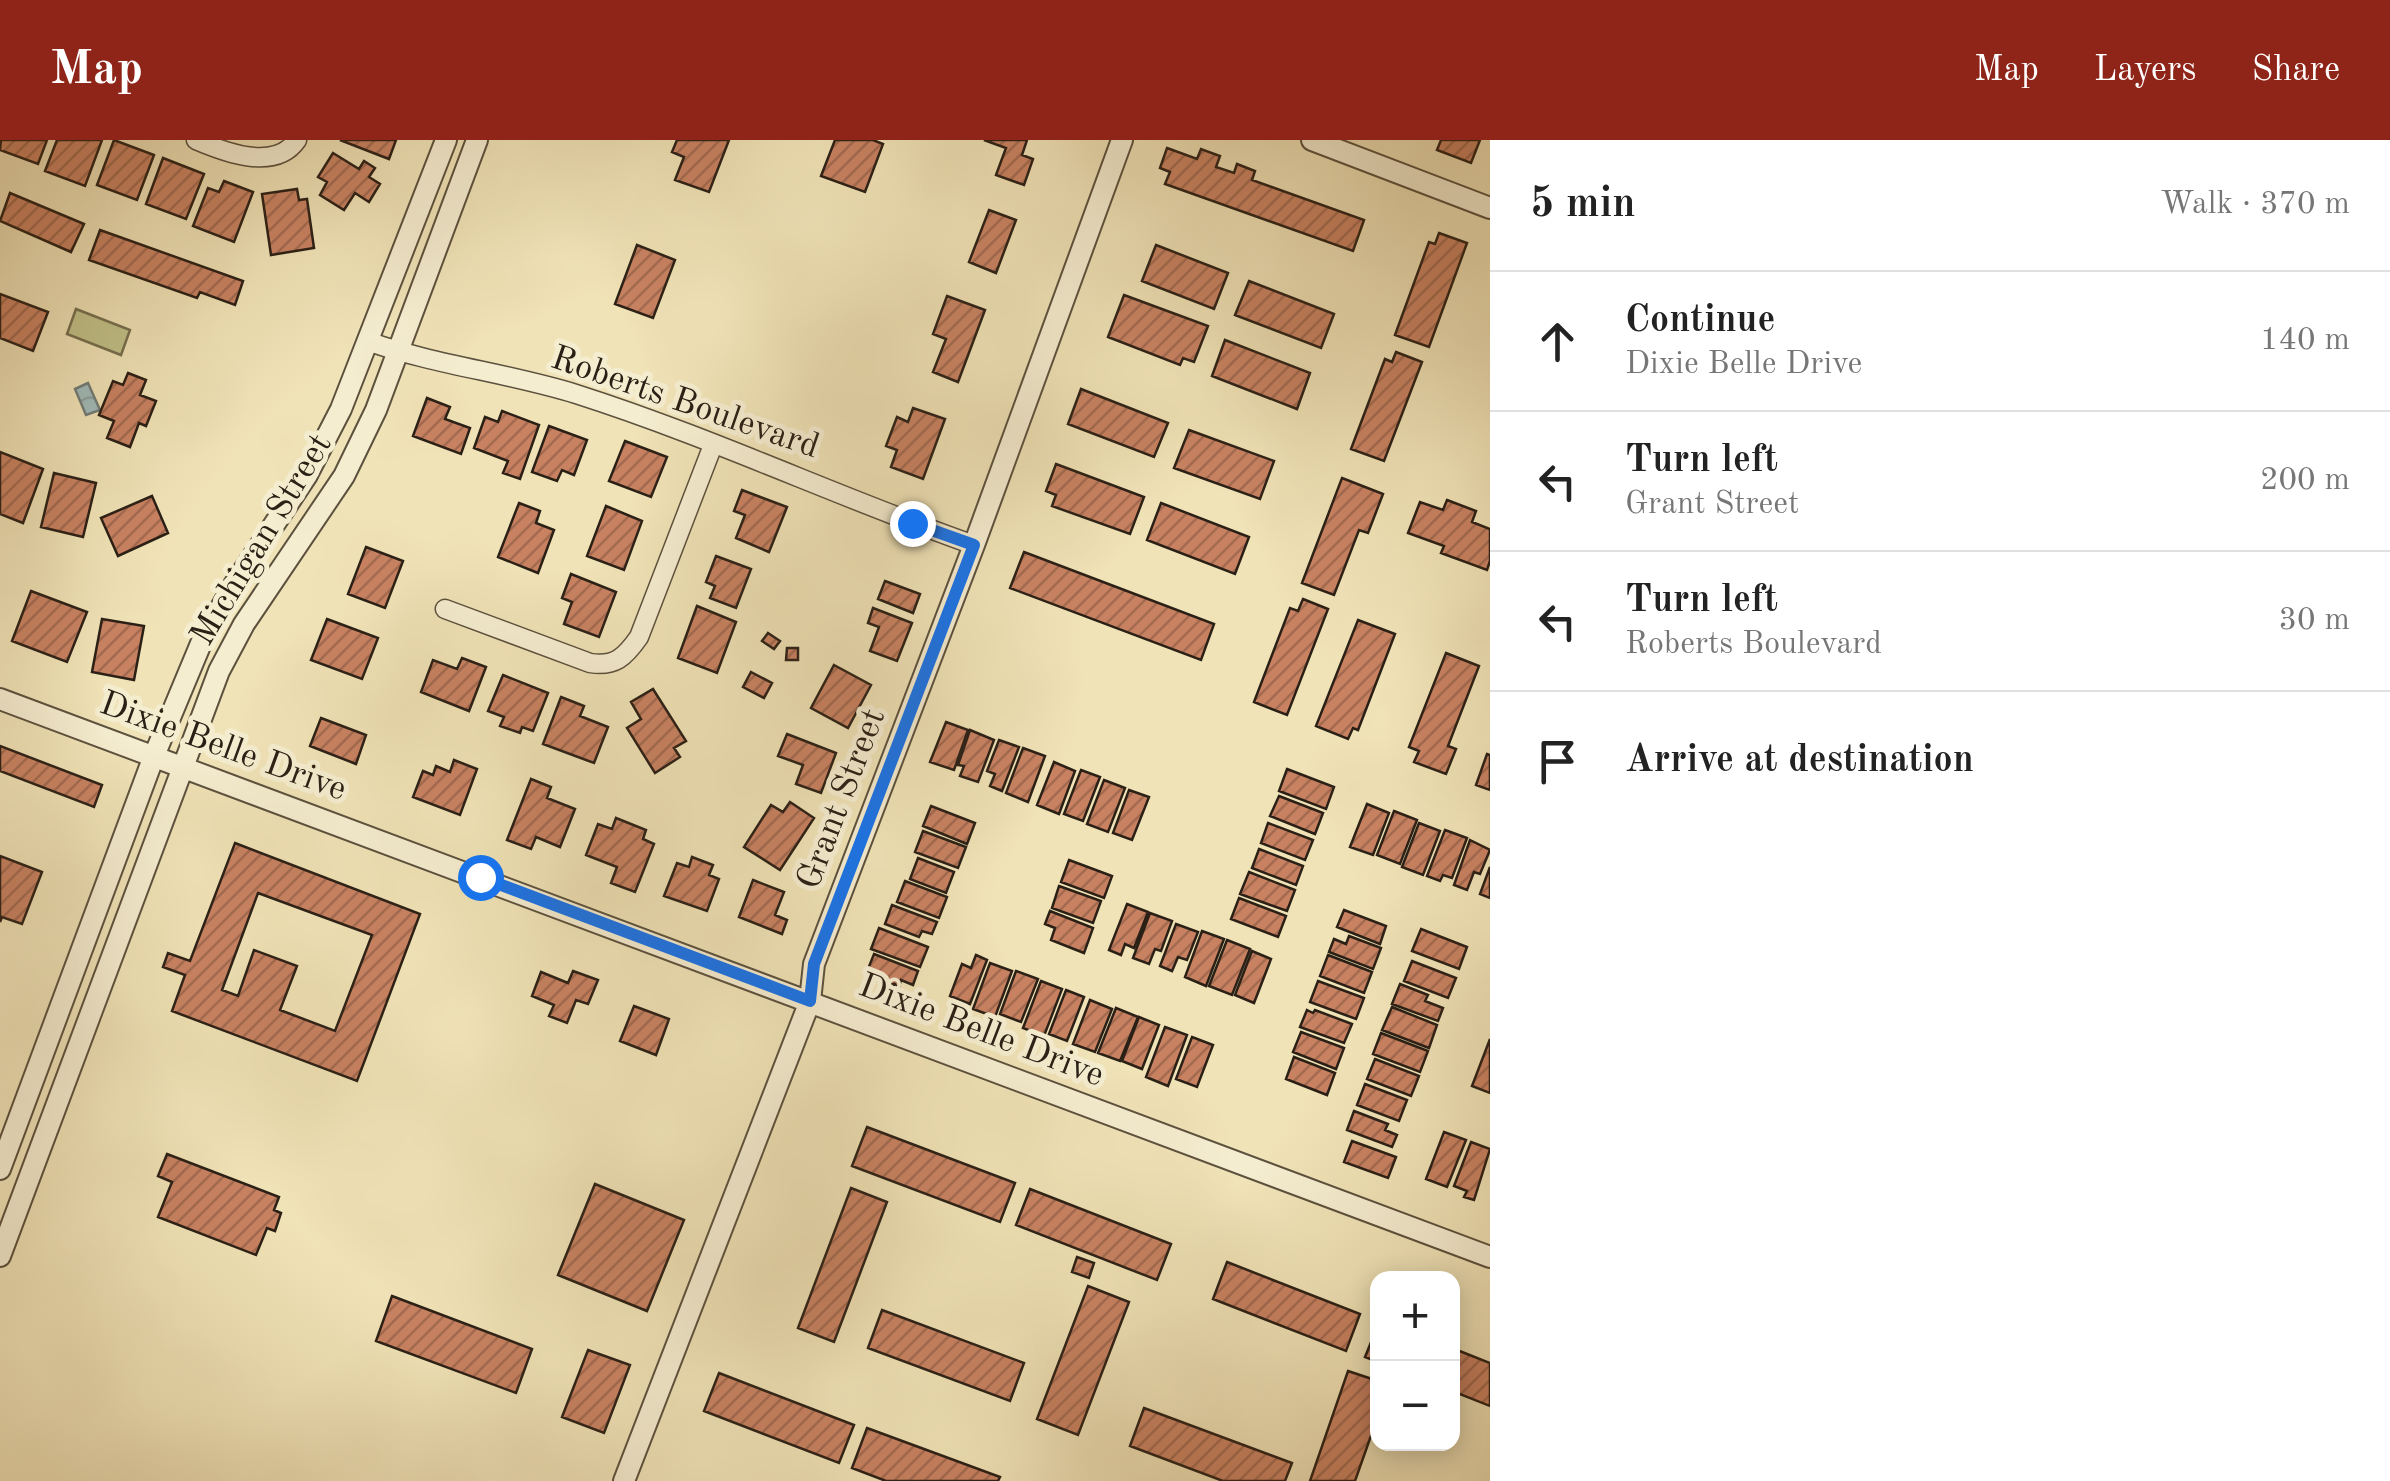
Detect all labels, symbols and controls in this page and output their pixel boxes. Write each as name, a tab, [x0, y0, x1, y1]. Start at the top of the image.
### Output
text: Map	[50, 46, 143, 94]
text: Map	[1974, 53, 2039, 88]
text: Layers	[2094, 53, 2197, 88]
text: Share	[2252, 53, 2340, 88]
text: 5 min	[1530, 184, 1636, 226]
text: Walk · 370 m	[2160, 189, 2350, 221]
text: Continue	[1625, 302, 1775, 340]
icon: ahead	[1530, 314, 1585, 369]
text: 140 m	[2260, 325, 2350, 357]
street label: Roberts Boulevard	[546, 341, 824, 465]
text: Dixie Belle Drive	[1625, 349, 1862, 381]
street label: Michigan Street	[185, 428, 339, 652]
text: Turn left	[1625, 442, 1778, 480]
icon: left	[1530, 454, 1585, 509]
text: 200 m	[2260, 465, 2350, 497]
text: Grant Street	[1625, 489, 1799, 521]
route end	[890, 501, 936, 547]
text: Turn left	[1625, 582, 1778, 620]
icon: left	[1530, 594, 1585, 649]
text: 30 m	[2279, 605, 2350, 637]
text: Roberts Boulevard	[1625, 629, 1882, 661]
street label: Dixie Belle Drive	[95, 686, 351, 808]
street label: Grant Street	[792, 704, 892, 894]
icon: arrive	[1530, 734, 1585, 789]
text: Arrive at destination	[1625, 742, 1974, 780]
route start	[458, 855, 504, 901]
street label: Dixie Belle Drive	[854, 968, 1108, 1094]
map controls	[1370, 1271, 1460, 1451]
button: +	[1370, 1271, 1460, 1361]
button: −	[1370, 1361, 1460, 1451]

